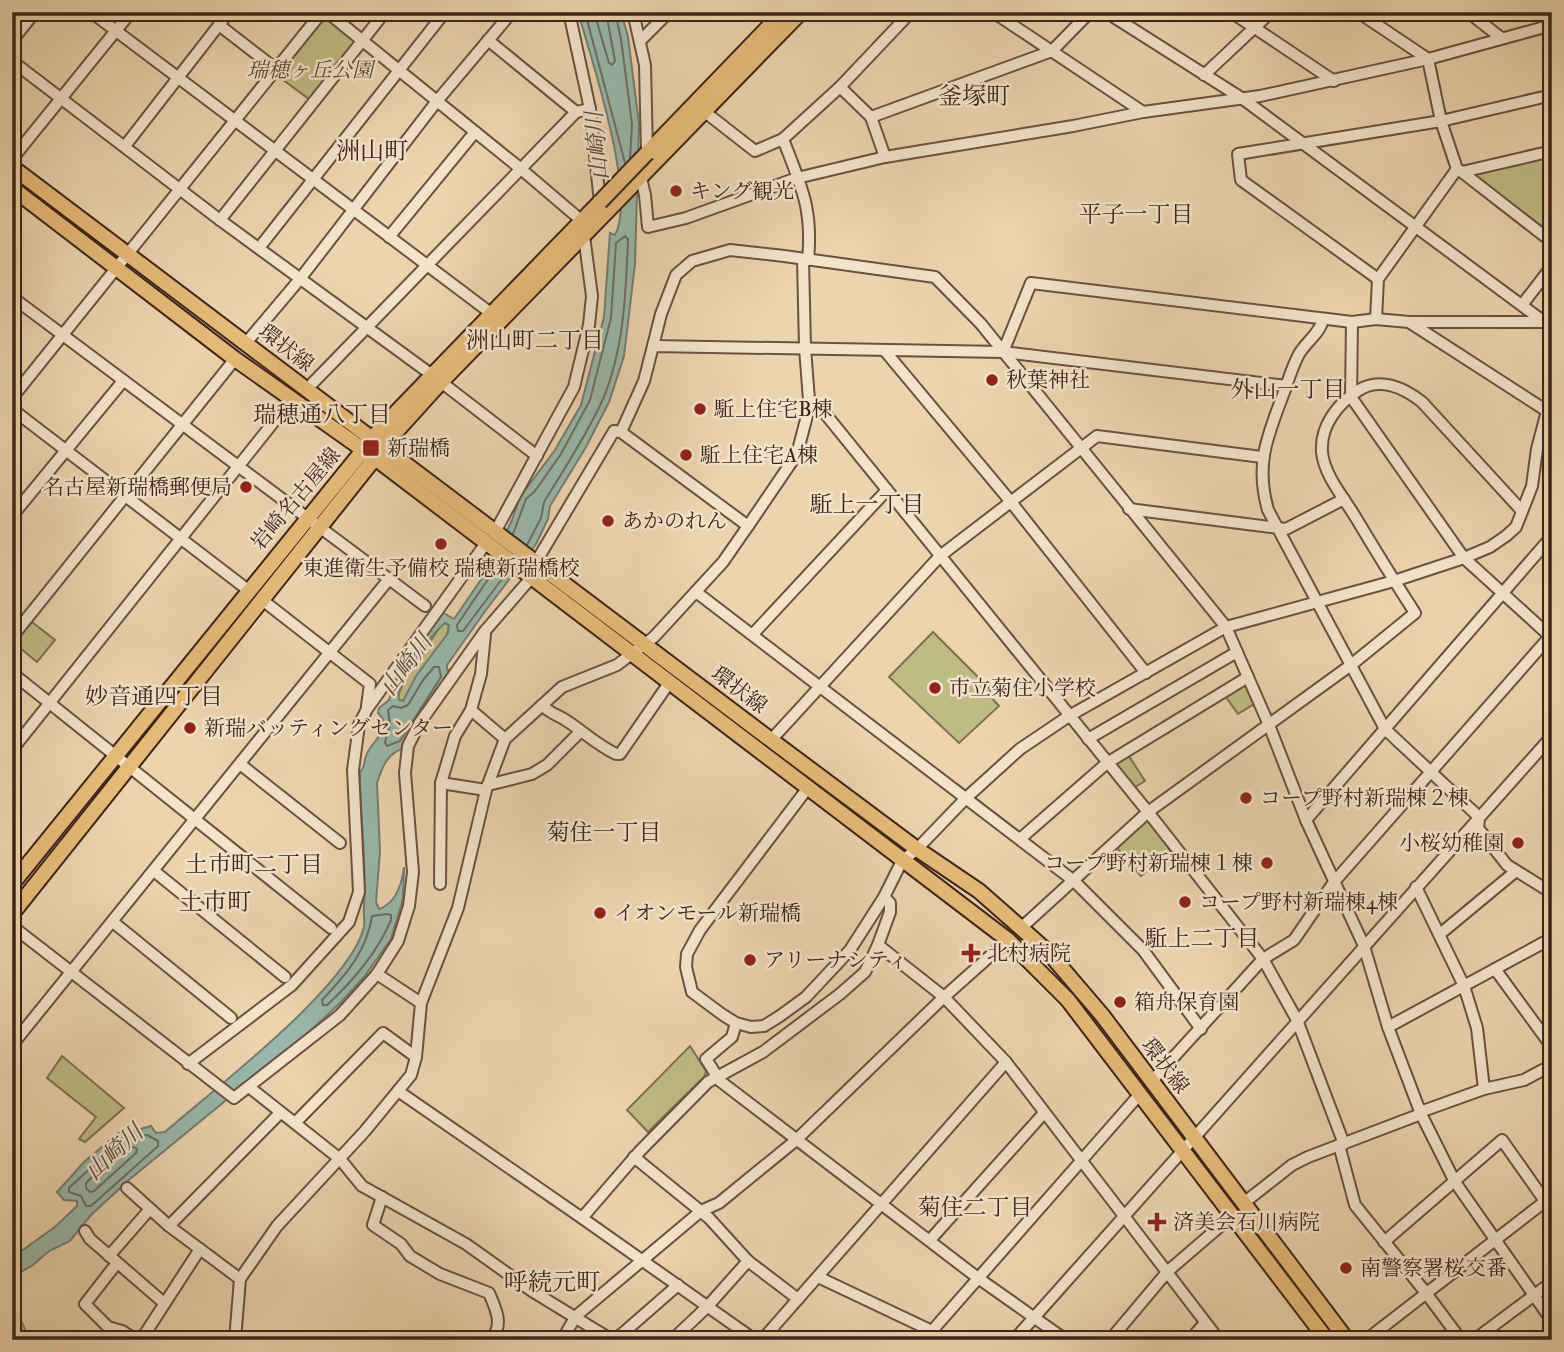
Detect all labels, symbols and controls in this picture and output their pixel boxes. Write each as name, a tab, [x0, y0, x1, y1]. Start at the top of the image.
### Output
park label: 瑞穂ヶ丘公園	[247, 57, 376, 84]
district label: 釜塚町	[938, 81, 1010, 112]
water label: 山崎川	[579, 107, 614, 182]
district label: 洲山町	[336, 136, 408, 167]
place label: キング観光	[690, 178, 794, 205]
marker: キング観光	[668, 183, 684, 199]
district label: 平子一丁目	[1079, 200, 1194, 229]
street label: 環状線	[253, 318, 319, 378]
district label: 洲山町二丁目	[466, 326, 604, 355]
place label: 秋葉神社	[1006, 367, 1090, 394]
marker: 秋葉神社	[984, 372, 1000, 388]
district label: 外山一丁目	[1231, 375, 1346, 404]
place label: 駈上住宅B棟	[714, 396, 833, 423]
district label: 瑞穂通八丁目	[253, 400, 391, 429]
marker: 駈上住宅B棟	[692, 401, 708, 417]
place label: 新瑞橋	[387, 435, 450, 462]
marker: 新瑞橋	[361, 438, 381, 458]
street label: 岩崎名古屋線	[245, 442, 347, 556]
place label: 駈上住宅A棟	[700, 442, 818, 469]
marker: 駈上住宅A棟	[678, 447, 694, 463]
place label: 名古屋新瑞橋郵便局	[43, 474, 232, 501]
marker: 名古屋新瑞橋郵便局	[238, 479, 254, 495]
district label: 駈上一丁目	[810, 490, 925, 519]
place label: あかのれん	[622, 508, 727, 535]
marker: あかのれん	[600, 513, 616, 529]
marker: 東進衛生予備校 瑞穂新瑞橋校	[433, 536, 449, 552]
place label: 東進衛生予備校 瑞穂新瑞橋校	[302, 555, 580, 582]
water label: 山崎川	[374, 626, 440, 701]
street label: 環状線	[706, 660, 772, 720]
place label: 市立菊住小学校	[949, 675, 1096, 702]
marker: 市立菊住小学校	[927, 680, 943, 696]
district label: 妙音通四丁目	[85, 682, 223, 711]
place label: 新瑞バッティングセンター	[204, 715, 453, 742]
marker: 新瑞バッティングセンター	[182, 720, 198, 736]
place label: コープ野村新瑞棟２棟	[1260, 785, 1469, 812]
marker: コープ野村新瑞棟２棟	[1238, 790, 1254, 806]
district label: 菊住一丁目	[547, 818, 662, 847]
place label: 小桜幼稚園	[1399, 830, 1504, 857]
marker: 小桜幼稚園	[1510, 835, 1526, 851]
district label: 土市町二丁目	[185, 850, 323, 879]
place label: コープ野村新瑞棟１棟	[1044, 850, 1253, 877]
marker: コープ野村新瑞棟１棟	[1259, 855, 1275, 871]
district label: 土市町	[179, 887, 251, 918]
place label: コープ野村新瑞棟4棟	[1199, 889, 1398, 916]
marker: コープ野村新瑞棟4棟	[1177, 894, 1193, 910]
place label: イオンモール新瑞橋	[614, 900, 801, 927]
marker: イオンモール新瑞橋	[592, 905, 608, 921]
district label: 駈上二丁目	[1145, 924, 1260, 953]
place label: 北村病院	[987, 940, 1071, 967]
marker: 北村病院	[961, 943, 981, 963]
place label: アリーナシティ	[764, 947, 908, 974]
marker: アリーナシティ	[742, 952, 758, 968]
place label: 箱舟保育園	[1134, 989, 1239, 1016]
marker: 箱舟保育園	[1112, 994, 1128, 1010]
street label: 環状線	[1135, 1033, 1195, 1099]
water label: 山崎川	[79, 1116, 151, 1186]
district label: 菊住二丁目	[918, 1193, 1033, 1222]
place label: 済美会石川病院	[1173, 1209, 1320, 1236]
marker: 済美会石川病院	[1147, 1212, 1167, 1232]
place label: 南警察署桜交番	[1360, 1255, 1507, 1282]
marker: 南警察署桜交番	[1338, 1260, 1354, 1276]
district label: 呼続元町	[504, 1267, 600, 1298]

